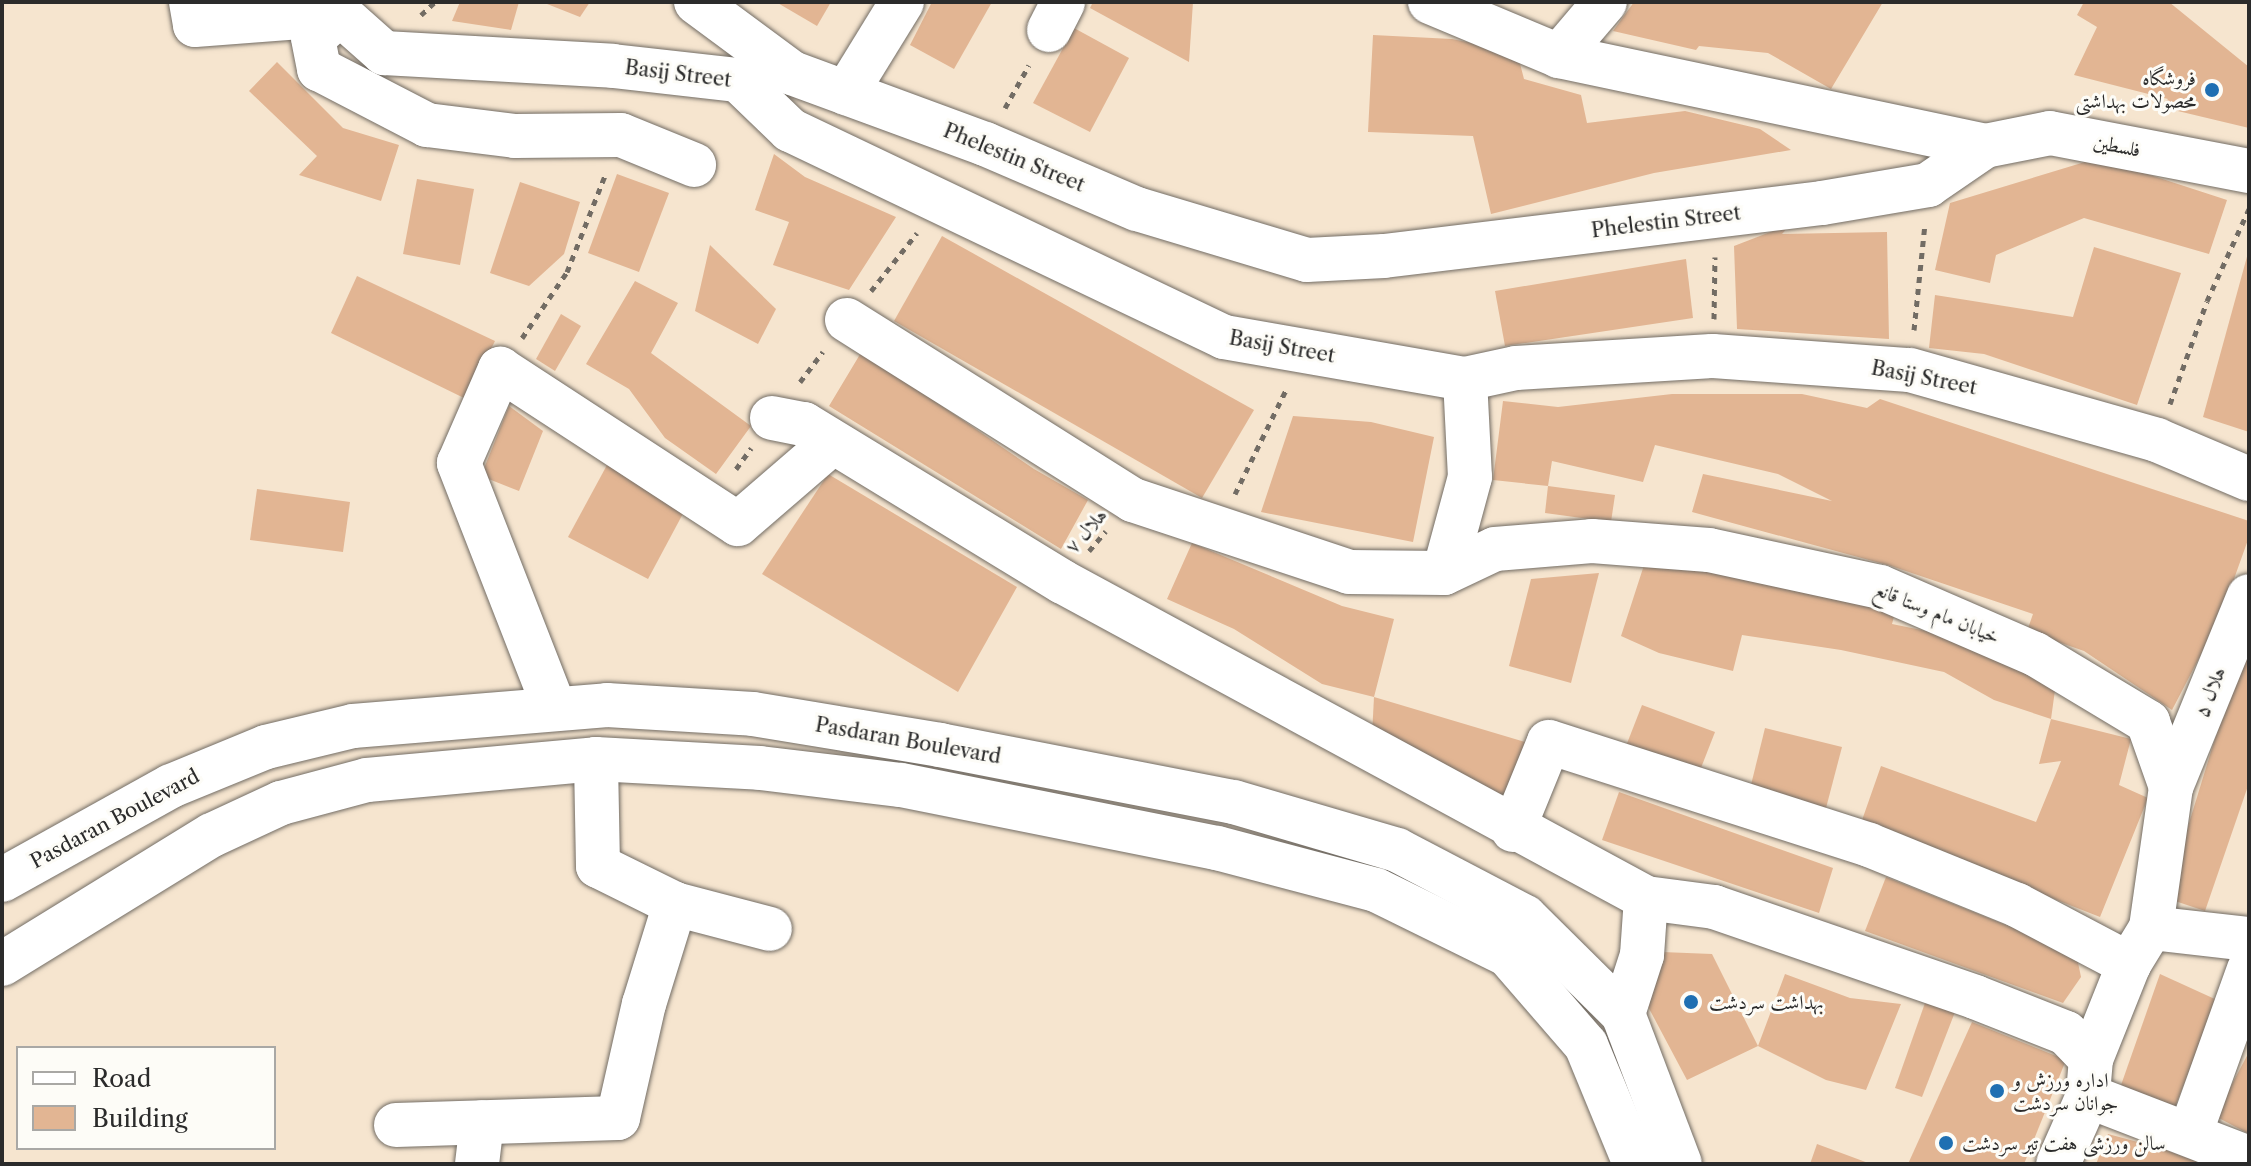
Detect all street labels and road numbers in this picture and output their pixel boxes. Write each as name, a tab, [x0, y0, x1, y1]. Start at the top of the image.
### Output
street label: Basij Street	[623, 56, 733, 92]
street label: Phelestin Street	[940, 119, 1088, 197]
street label: فلسطین	[2091, 130, 2143, 162]
street label: Phelestin Street	[1590, 201, 1742, 243]
street label: Basij Street	[1227, 326, 1337, 368]
street label: Basij Street	[1869, 356, 1979, 400]
street label: هلال ۷	[1060, 504, 1112, 558]
street label: خیابان مام وستا قانع	[1871, 577, 2003, 649]
street label: هلال ۵	[2189, 663, 2231, 721]
street label: Pasdaran Boulevard	[813, 713, 1003, 769]
street label: Pasdaran Boulevard	[26, 764, 204, 874]

